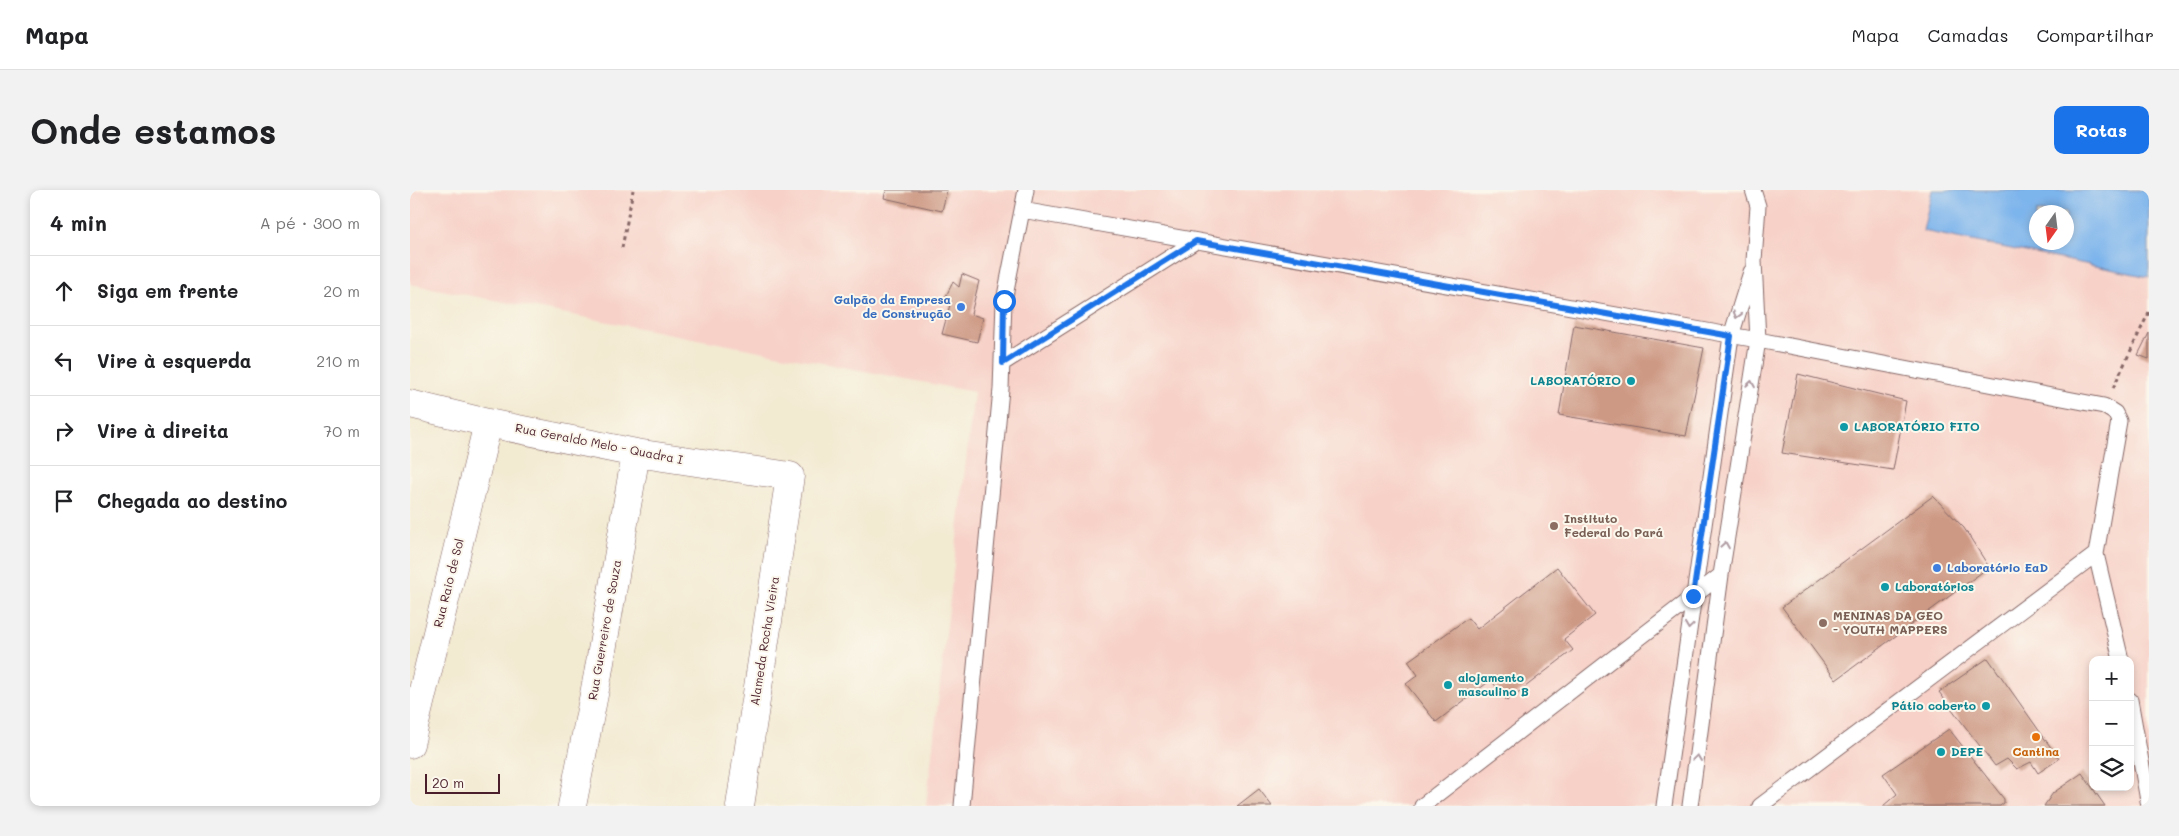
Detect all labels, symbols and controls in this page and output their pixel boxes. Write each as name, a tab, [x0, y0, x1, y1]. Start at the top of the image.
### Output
text: Mapa	[25, 19, 89, 50]
text: Mapa	[1852, 23, 1899, 47]
text: Camadas	[1927, 23, 2008, 47]
text: Compartilhar	[2036, 23, 2154, 47]
button: Rotas	[2054, 106, 2149, 154]
text: Onde estamos	[30, 107, 276, 153]
north arrow	[2029, 205, 2074, 250]
text: 4 min	[50, 209, 107, 236]
text: A pé · 300 m	[260, 212, 360, 233]
icon: ahead	[50, 277, 78, 305]
text: Siga em frente	[97, 278, 238, 303]
text: 20 m	[323, 280, 360, 301]
route start	[993, 290, 1016, 313]
place label: Galpão da Empresa de Construção	[834, 291, 951, 321]
marker: Galpão da Empresa de Construção	[955, 301, 967, 313]
one-way arrow	[1733, 310, 1743, 319]
icon: left	[50, 347, 78, 375]
text: Vire à esquerda	[97, 348, 252, 373]
text: 210 m	[316, 350, 360, 371]
place label: LABORATÓRIO	[1530, 372, 1621, 388]
marker: LABORATÓRIO	[1625, 375, 1637, 387]
one-way arrow	[1745, 380, 1755, 388]
icon: right	[50, 417, 78, 445]
text: Vire à direita	[97, 418, 229, 443]
place label: LABORATÓRIO FITO	[1854, 418, 1980, 434]
street label: Rua Geraldo Melo - Quadra I	[514, 419, 684, 467]
text: 70 m	[323, 420, 360, 441]
marker: LABORATÓRIO FITO	[1838, 421, 1850, 433]
icon: arrive	[50, 487, 78, 515]
text: Chegada ao destino	[97, 488, 287, 513]
place label: Instituto Federal do Pará	[1564, 510, 1663, 540]
marker: Instituto Federal do Pará	[1548, 520, 1560, 532]
street label: Rua Raio de Sol	[429, 537, 467, 629]
one-way arrow	[1720, 540, 1730, 549]
street label: Rua Guerreiro de Souza	[584, 558, 624, 701]
place label: Laboratório EaD	[1947, 559, 2048, 575]
marker: Laboratório EaD	[1931, 562, 1943, 574]
street label: Alameda Rocha Vieira	[746, 575, 782, 707]
place label: Laboratórios	[1895, 578, 1974, 594]
marker: Laboratórios	[1879, 581, 1891, 593]
route end	[1682, 585, 1705, 608]
place label: MENINAS DA GEO - YOUTH MAPPERS	[1833, 607, 1947, 637]
marker: MENINAS DA GEO - YOUTH MAPPERS	[1817, 617, 1829, 629]
one-way arrow	[1684, 623, 1695, 631]
map controls	[2089, 656, 2134, 791]
button: +	[2089, 656, 2134, 701]
place label: alojamento masculino B	[1458, 669, 1529, 699]
marker: alojamento masculino B	[1442, 679, 1454, 691]
place label: Pátio coberto	[1891, 697, 1976, 713]
marker: Pátio coberto	[1980, 700, 1992, 712]
button: −	[2089, 701, 2134, 746]
marker: Cantina	[2030, 731, 2042, 743]
place label: DEPE	[1951, 743, 1983, 759]
place label: Cantina	[2013, 743, 2059, 759]
marker: DEPE	[1935, 746, 1947, 758]
button: layers	[2089, 746, 2134, 791]
one-way arrow	[1691, 753, 1701, 762]
scale bar	[425, 771, 500, 794]
text: 20 m	[432, 773, 464, 792]

